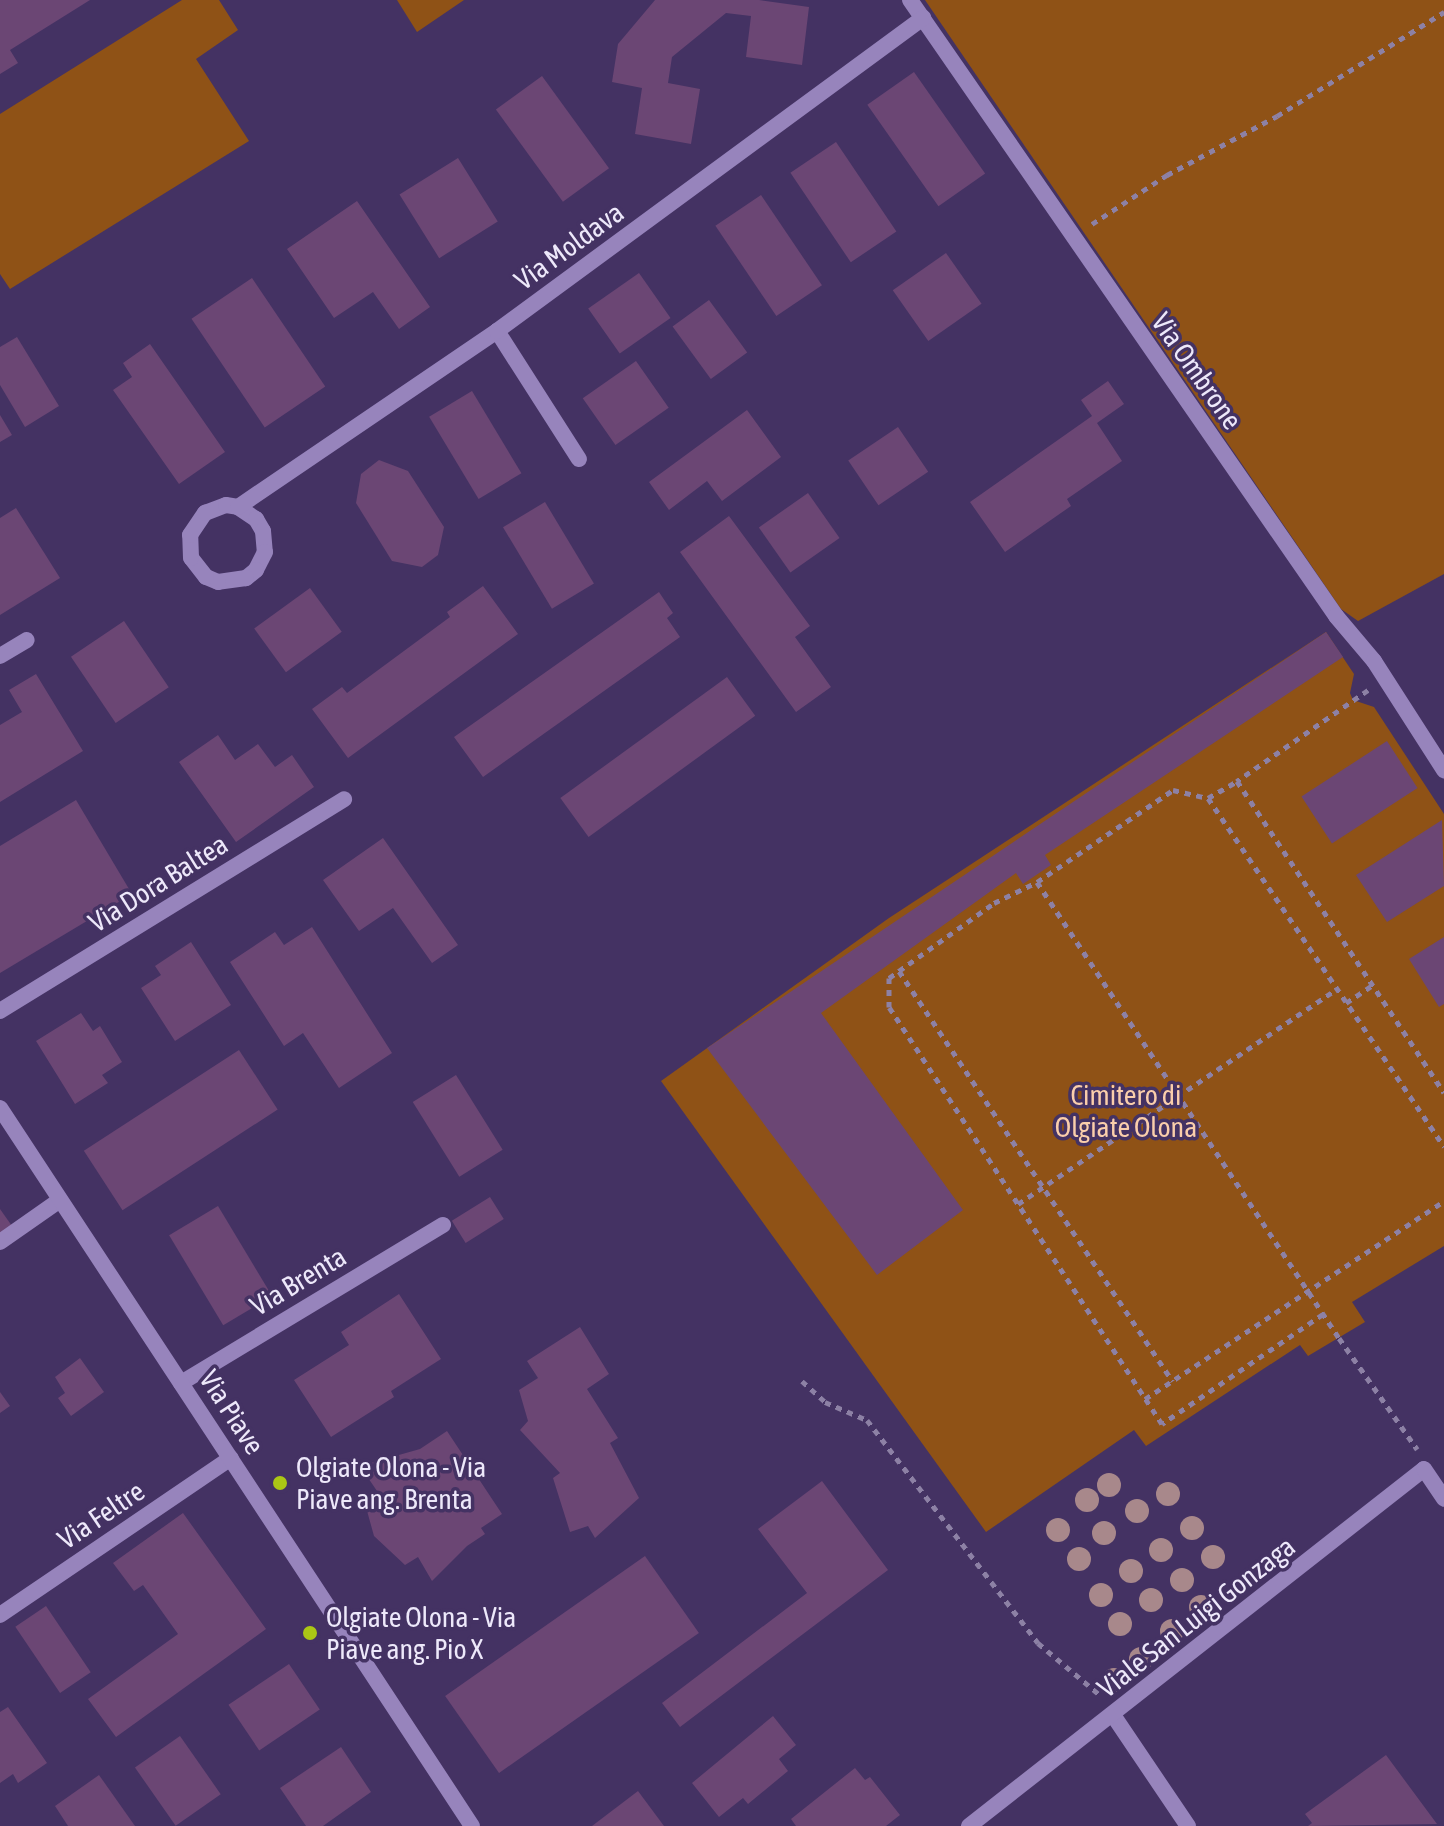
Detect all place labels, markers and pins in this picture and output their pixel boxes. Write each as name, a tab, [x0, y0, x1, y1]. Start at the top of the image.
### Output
place label: Olgiate Olona - Via Piave ang. Brenta	[296, 1450, 486, 1516]
marker: Olgiate Olona - Via Piave ang. Brenta	[271, 1474, 289, 1492]
place label: Olgiate Olona - Via Piave ang. Pio X	[326, 1600, 516, 1666]
marker: Olgiate Olona - Via Piave ang. Pio X	[301, 1624, 319, 1642]

